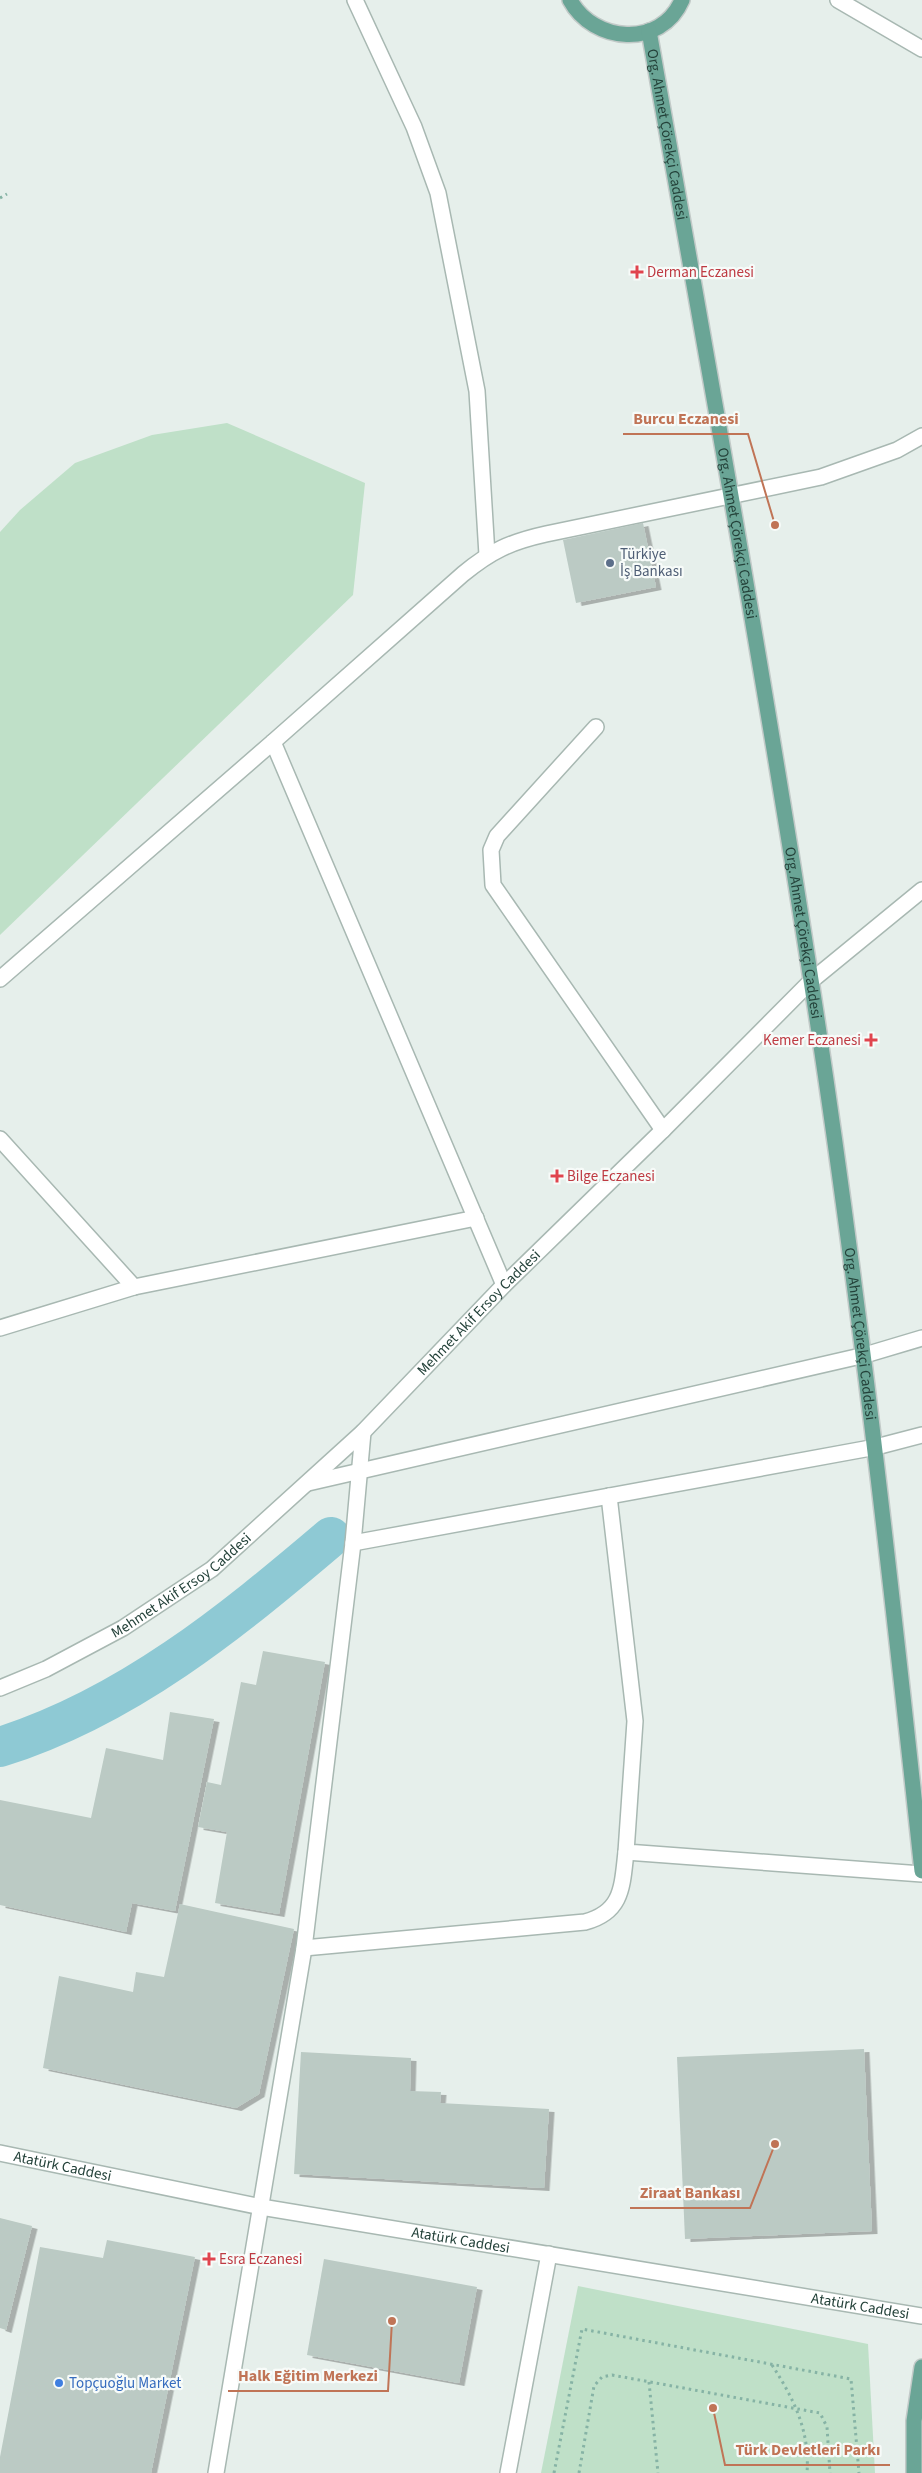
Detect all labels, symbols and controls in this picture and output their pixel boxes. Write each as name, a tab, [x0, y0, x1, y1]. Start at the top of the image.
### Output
street label: Org. Ahmet Çörekçi Caddesi	[641, 47, 692, 222]
place label: Derman Eczanesi	[647, 262, 754, 283]
marker: Derman Eczanesi	[631, 266, 643, 278]
callout: Burcu Eczanesi	[623, 403, 748, 434]
text: Burcu Eczanesi	[633, 408, 739, 430]
street label: Org. Ahmet Çörekçi Caddesi	[712, 446, 762, 621]
place label: Türkiye İş Bankası	[620, 544, 683, 582]
marker: Türkiye İş Bankası	[604, 557, 616, 569]
street label: Org. Ahmet Çörekçi Caddesi	[779, 845, 827, 1020]
place label: Kemer Eczanesi	[763, 1030, 861, 1051]
marker: Kemer Eczanesi	[865, 1034, 877, 1046]
place label: Bilge Eczanesi	[567, 1166, 655, 1187]
marker: Bilge Eczanesi	[551, 1170, 563, 1182]
street label: Mehmet Akif Ersoy Caddesi	[413, 1245, 545, 1380]
street label: Org. Ahmet Çörekçi Caddesi	[838, 1246, 881, 1421]
street label: Mehmet Akif Ersoy Caddesi	[107, 1528, 256, 1644]
street label: Atatürk Caddesi	[12, 2146, 113, 2187]
callout: Ziraat Bankası	[630, 2177, 750, 2208]
text: Ziraat Bankası	[640, 2182, 740, 2204]
street label: Atatürk Caddesi	[410, 2222, 511, 2259]
place label: Esra Eczanesi	[219, 2249, 302, 2270]
marker: Esra Eczanesi	[203, 2253, 215, 2265]
street label: Atatürk Caddesi	[810, 2288, 911, 2325]
callout: Halk Eğitim Merkezi	[228, 2360, 388, 2391]
text: Halk Eğitim Merkezi	[238, 2365, 378, 2387]
place label: Topçuoğlu Market	[69, 2373, 181, 2394]
marker: Topçuoğlu Market	[53, 2377, 65, 2389]
callout: Türk Devletleri Parkı	[725, 2434, 890, 2465]
text: Türk Devletleri Parkı	[735, 2439, 881, 2461]

